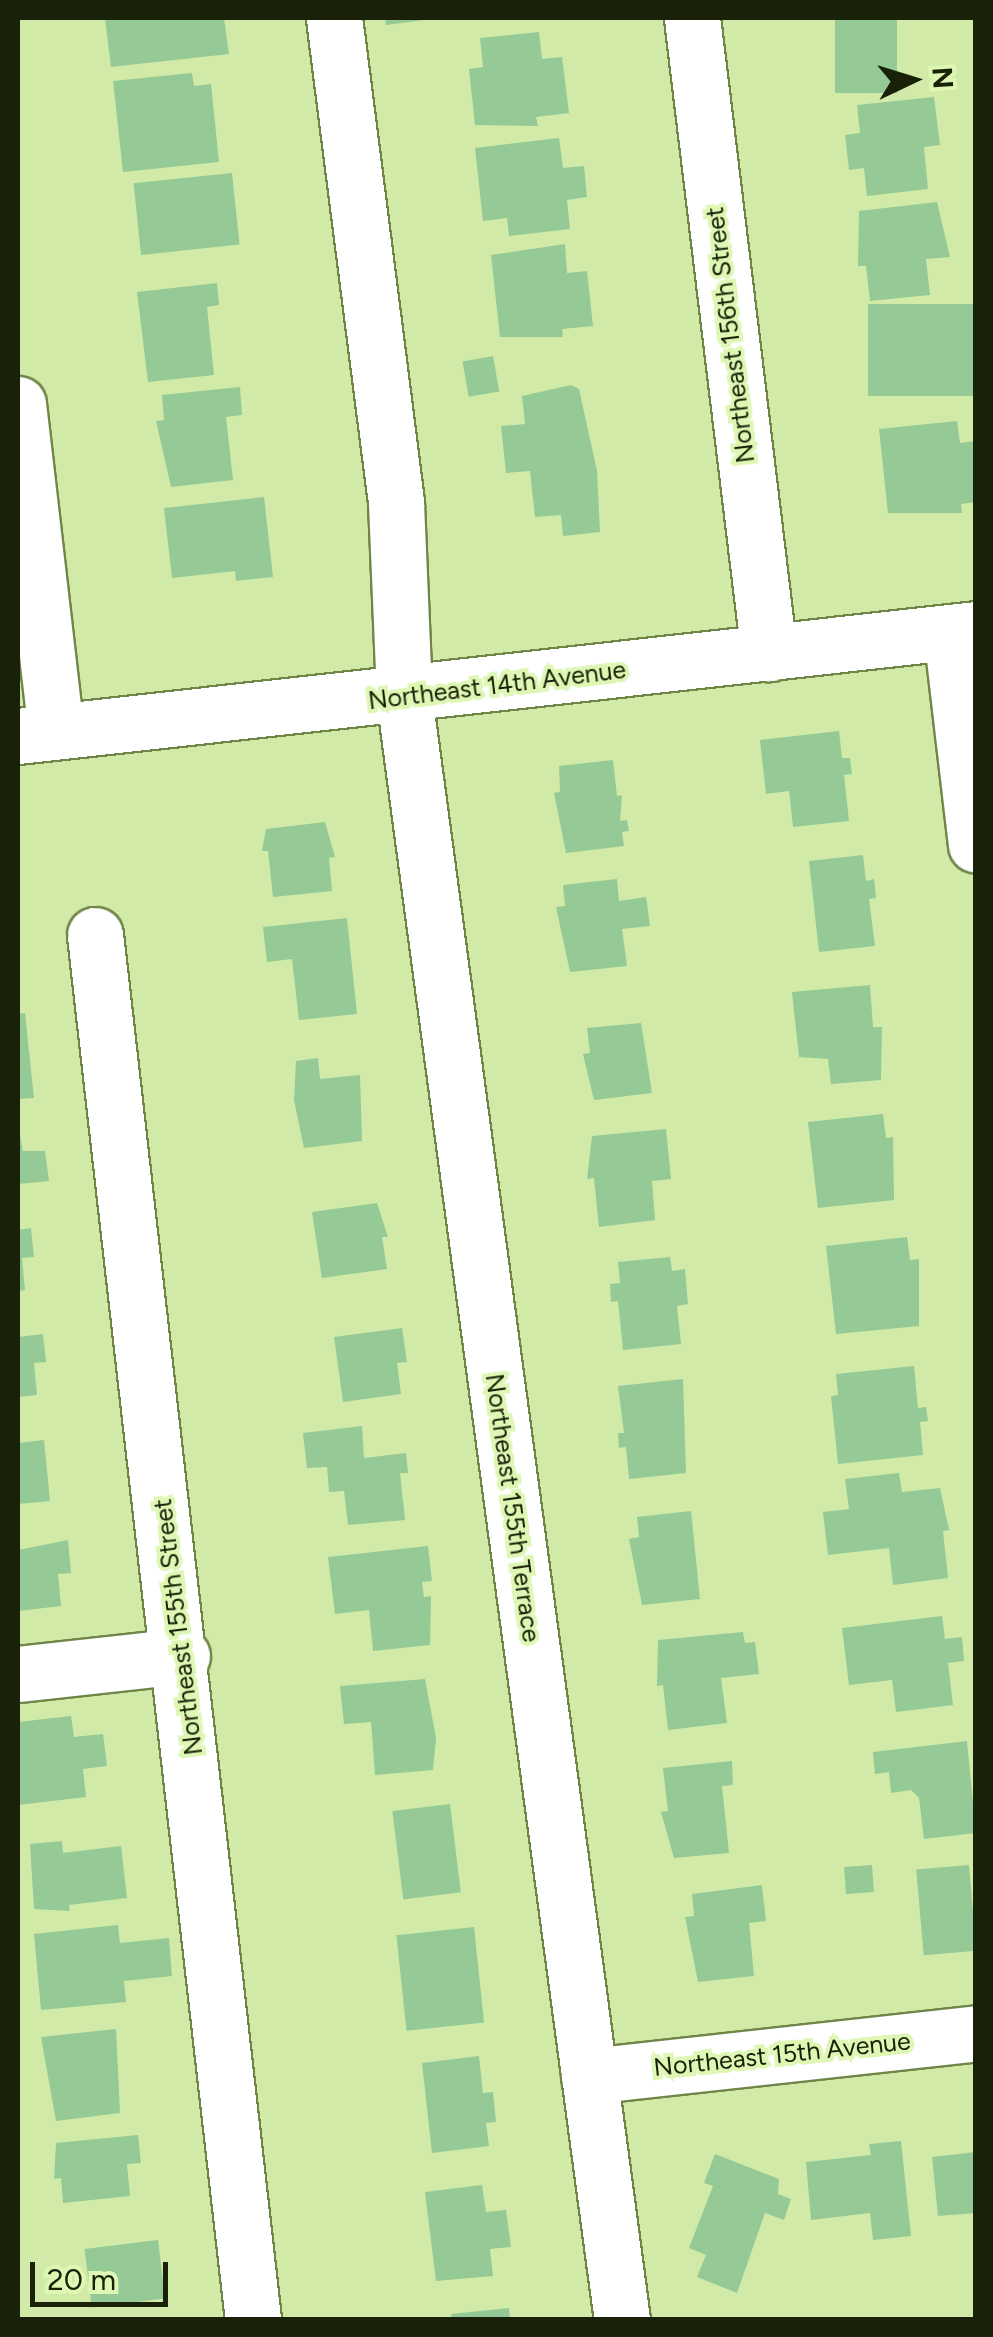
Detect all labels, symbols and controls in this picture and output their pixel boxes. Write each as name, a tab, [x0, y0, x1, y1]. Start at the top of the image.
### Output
north arrow	[863, 30, 963, 130]
text: N	[925, 66, 961, 90]
street label: Northeast 156th Street	[699, 205, 761, 465]
street label: Northeast 14th Avenue	[366, 654, 628, 716]
street label: Northeast 155th Terrace	[479, 1372, 547, 1644]
street label: Northeast 155th Street	[147, 1497, 209, 1757]
street label: Northeast 15th Avenue	[652, 2026, 912, 2082]
scale bar	[35, 2242, 172, 2304]
text: 20 m	[47, 2261, 116, 2298]

